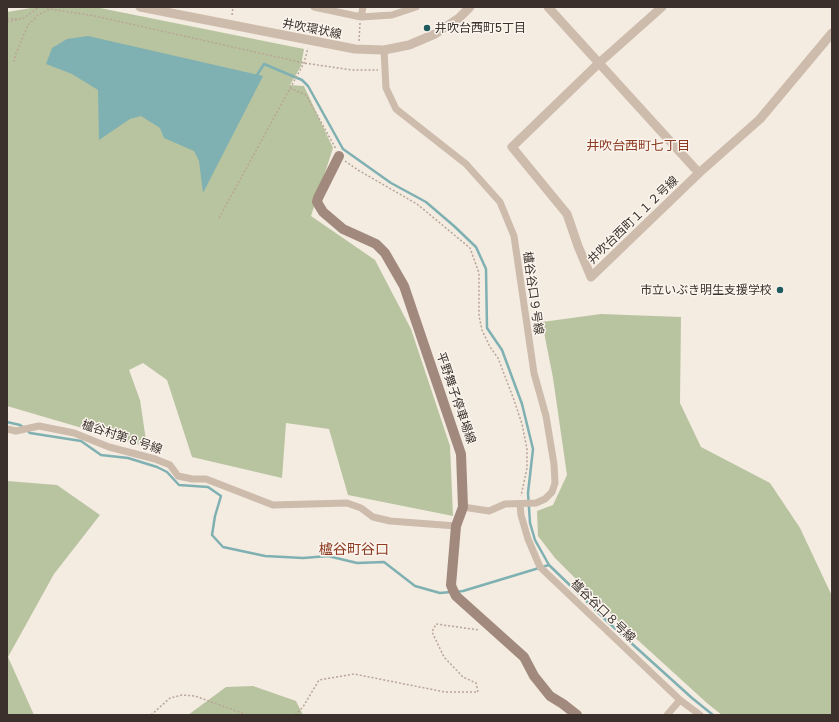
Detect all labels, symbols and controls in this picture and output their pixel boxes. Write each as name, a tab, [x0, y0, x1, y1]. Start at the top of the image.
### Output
street label: 井吹環状線	[281, 16, 343, 42]
place label: 井吹台西町5丁目	[435, 21, 526, 35]
marker: 井吹台西町5丁目	[422, 23, 432, 33]
district label: 井吹台西町七丁目	[586, 138, 690, 154]
street label: 井吹台西町１１２号線	[585, 173, 681, 267]
street label: 櫨谷谷口９号線	[520, 250, 546, 336]
place label: 市立いぶき明生支援学校	[640, 283, 772, 297]
marker: 市立いぶき明生支援学校	[775, 285, 785, 295]
street label: 平野舞子停車場線	[434, 350, 478, 446]
street label: 櫨谷村第８号線	[80, 417, 164, 457]
district label: 櫨谷町谷口	[319, 542, 389, 558]
street label: 櫨谷谷口８号線	[568, 577, 638, 645]

